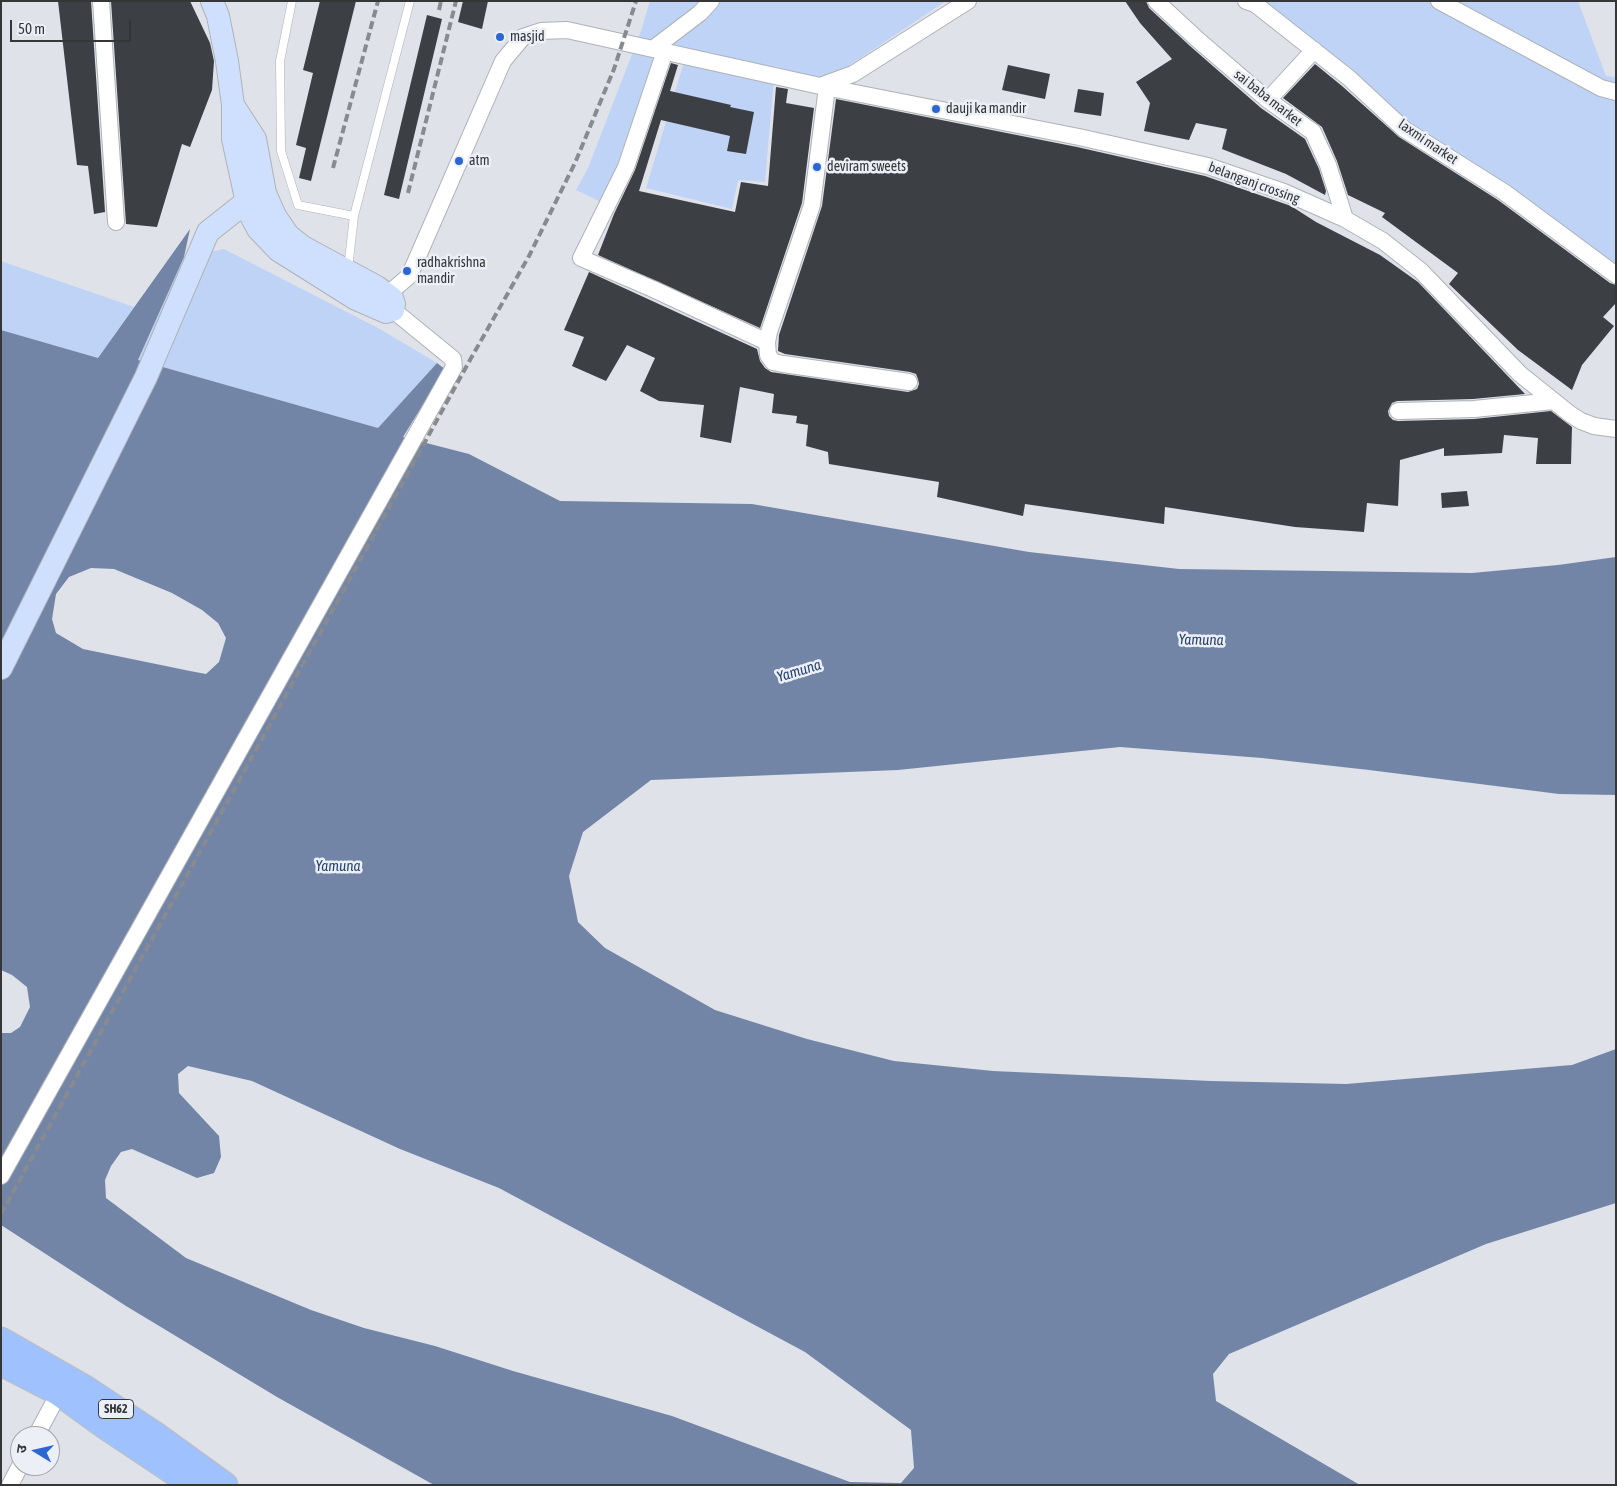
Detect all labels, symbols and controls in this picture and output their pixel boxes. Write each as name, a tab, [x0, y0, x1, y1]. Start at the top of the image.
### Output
scale bar	[12, 10, 134, 42]
text: 50 m	[18, 20, 45, 37]
place label: masjid	[510, 29, 545, 45]
marker: masjid	[494, 31, 506, 43]
street label: sai baba market	[1231, 66, 1305, 130]
place label: dauji ka mandir	[946, 101, 1026, 117]
marker: dauji ka mandir	[930, 103, 942, 115]
street label: laxmi market	[1395, 116, 1461, 168]
place label: atm	[469, 153, 490, 169]
marker: atm	[453, 155, 465, 167]
place label: deviram sweets	[827, 159, 906, 175]
street label: belanganj crossing	[1206, 159, 1302, 207]
marker: deviram sweets	[811, 161, 823, 173]
place label: radhakrishna mandir	[417, 255, 486, 288]
marker: radhakrishna mandir	[401, 265, 413, 277]
water label: Yamuna	[1178, 631, 1224, 649]
water label: Yamuna	[775, 656, 823, 686]
water label: Yamuna	[315, 857, 361, 875]
road number: SH62	[98, 1400, 134, 1418]
north arrow	[10, 1426, 60, 1476]
text: उ	[13, 1444, 30, 1454]

